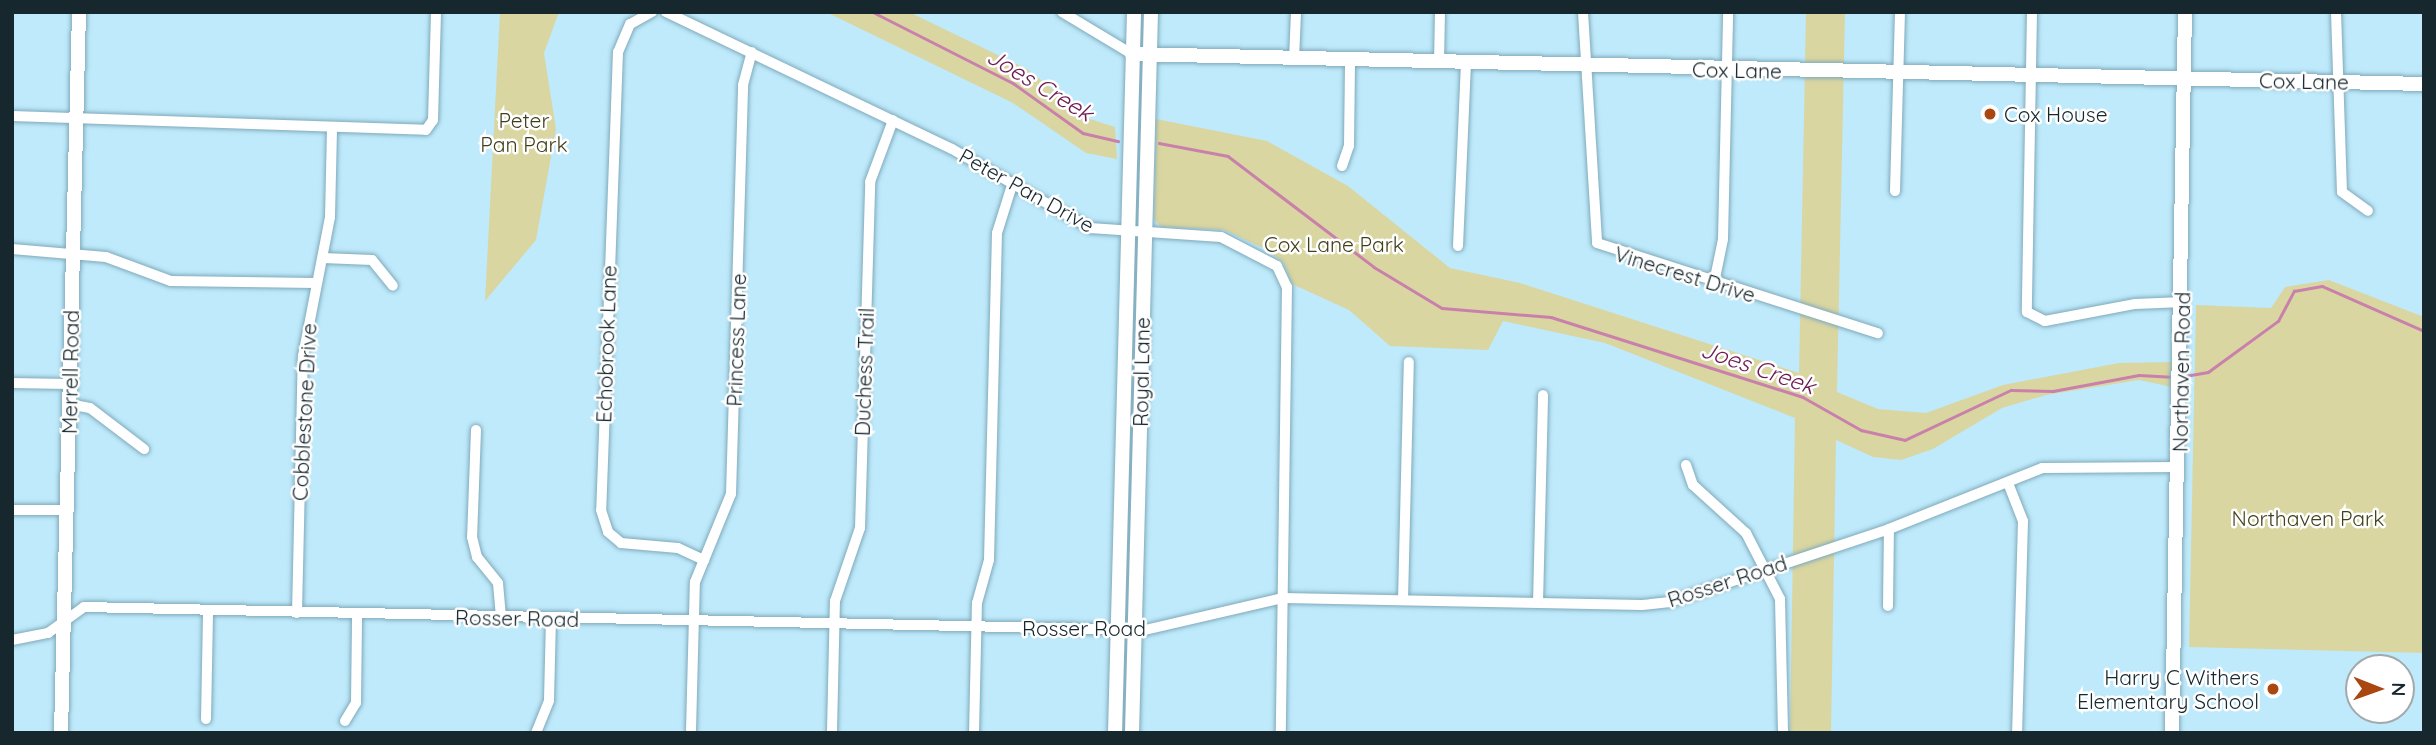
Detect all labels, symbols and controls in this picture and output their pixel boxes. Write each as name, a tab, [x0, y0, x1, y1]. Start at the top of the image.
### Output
water label: Joes Creek	[982, 43, 1098, 127]
street label: Cox Lane	[1692, 57, 1782, 83]
street label: Cox Lane	[2259, 68, 2349, 94]
place label: Cox House	[2004, 101, 2108, 127]
marker: Cox House	[1982, 106, 1998, 122]
park label: Peter Pan Park	[480, 107, 568, 157]
street label: Peter Pan Drive	[955, 143, 1099, 237]
park label: Cox Lane Park	[1264, 231, 1404, 257]
street label: Vinecrest Drive	[1611, 241, 1759, 307]
street label: Echobrook Lane	[591, 265, 621, 423]
street label: Princess Lane	[721, 273, 751, 407]
street label: Northaven Road	[2167, 292, 2195, 452]
street label: Duchess Trail	[849, 307, 879, 437]
street label: Merrell Road	[56, 310, 84, 434]
street label: Royal Lane	[1127, 317, 1155, 427]
street label: Cobblestone Drive	[287, 322, 321, 502]
water label: Joes Creek	[1697, 336, 1819, 400]
park label: Northaven Park	[2232, 505, 2384, 531]
street label: Rosser Road	[1664, 550, 1790, 612]
street label: Rosser Road	[455, 604, 579, 632]
street label: Rosser Road	[1022, 615, 1146, 641]
north arrow	[2345, 654, 2415, 724]
place label: Harry C Withers Elementary School	[2077, 664, 2259, 714]
marker: Harry C Withers Elementary School	[2265, 681, 2281, 697]
text: N	[2387, 682, 2411, 697]

